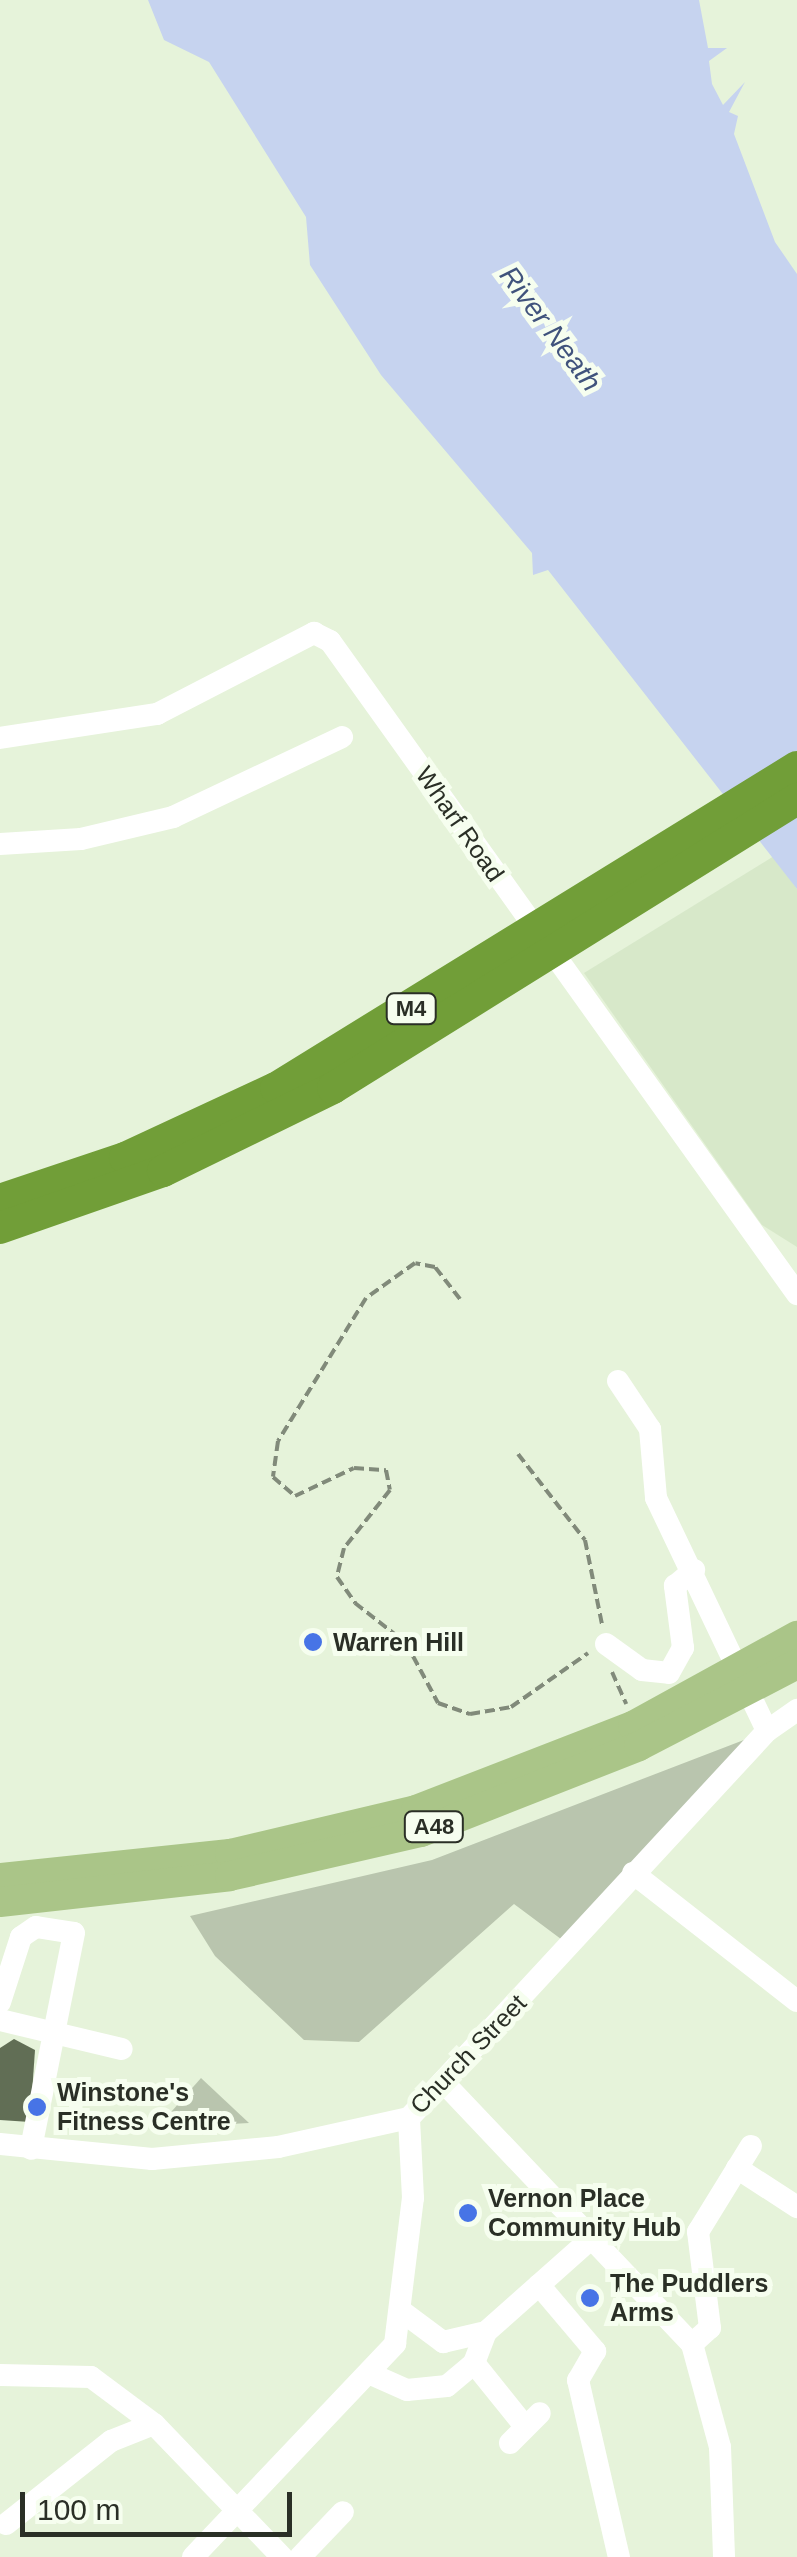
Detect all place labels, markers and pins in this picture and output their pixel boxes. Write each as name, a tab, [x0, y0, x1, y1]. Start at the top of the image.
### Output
place label: Warren Hill	[333, 1627, 464, 1657]
marker: Warren Hill	[302, 1631, 324, 1653]
place label: Winstone's Fitness Centre	[57, 2078, 231, 2137]
marker: Winstone's Fitness Centre	[26, 2096, 48, 2118]
place label: Vernon Place Community Hub	[488, 2184, 681, 2243]
marker: Vernon Place Community Hub	[457, 2202, 479, 2224]
place label: The Puddlers Arms	[610, 2269, 768, 2328]
marker: The Puddlers Arms	[579, 2287, 601, 2309]

